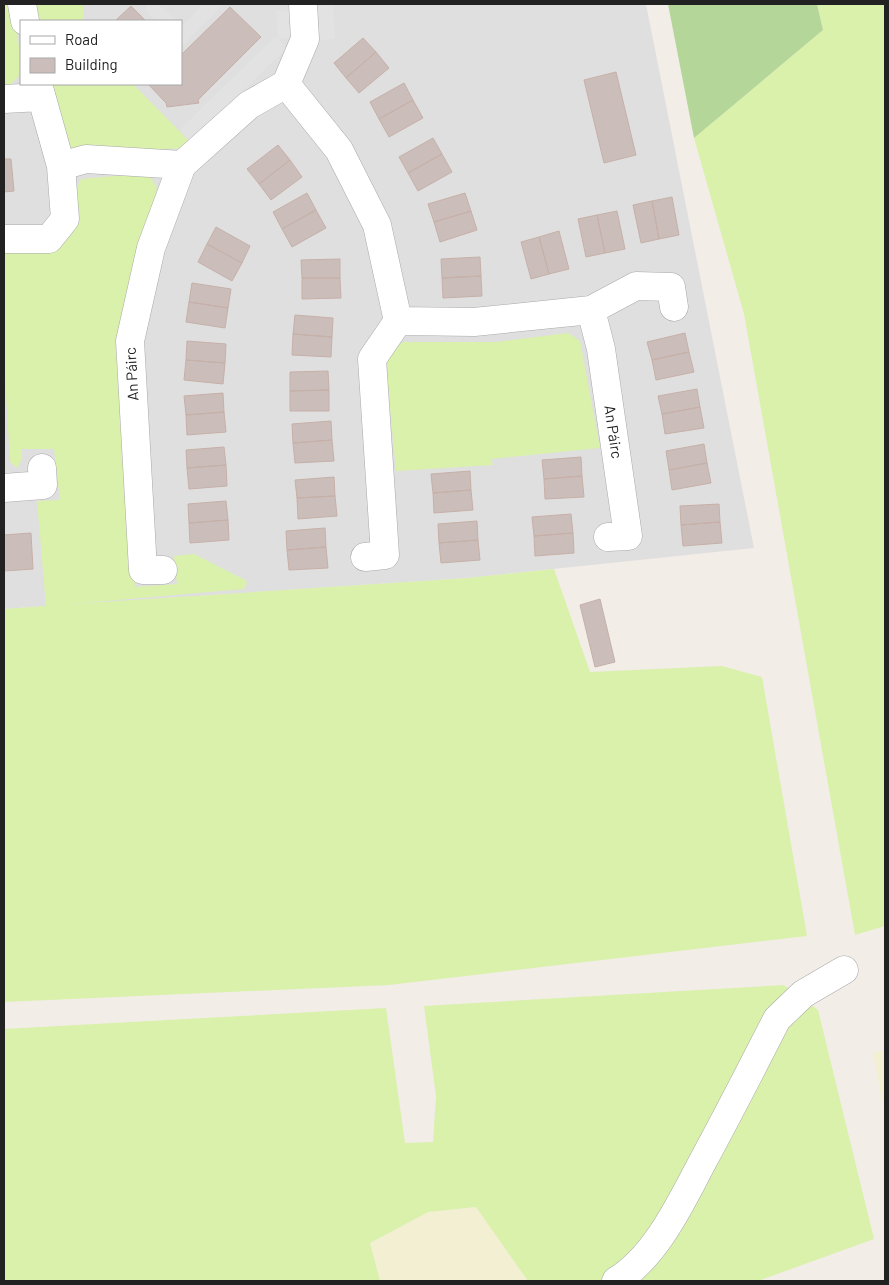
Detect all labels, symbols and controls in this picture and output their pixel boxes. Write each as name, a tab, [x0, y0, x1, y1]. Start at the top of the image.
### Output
legend	[20, 20, 182, 85]
text: Road	[65, 30, 98, 48]
text: Building	[65, 55, 118, 73]
street label: An Páirc	[121, 347, 141, 401]
street label: An Páirc	[601, 404, 627, 460]

